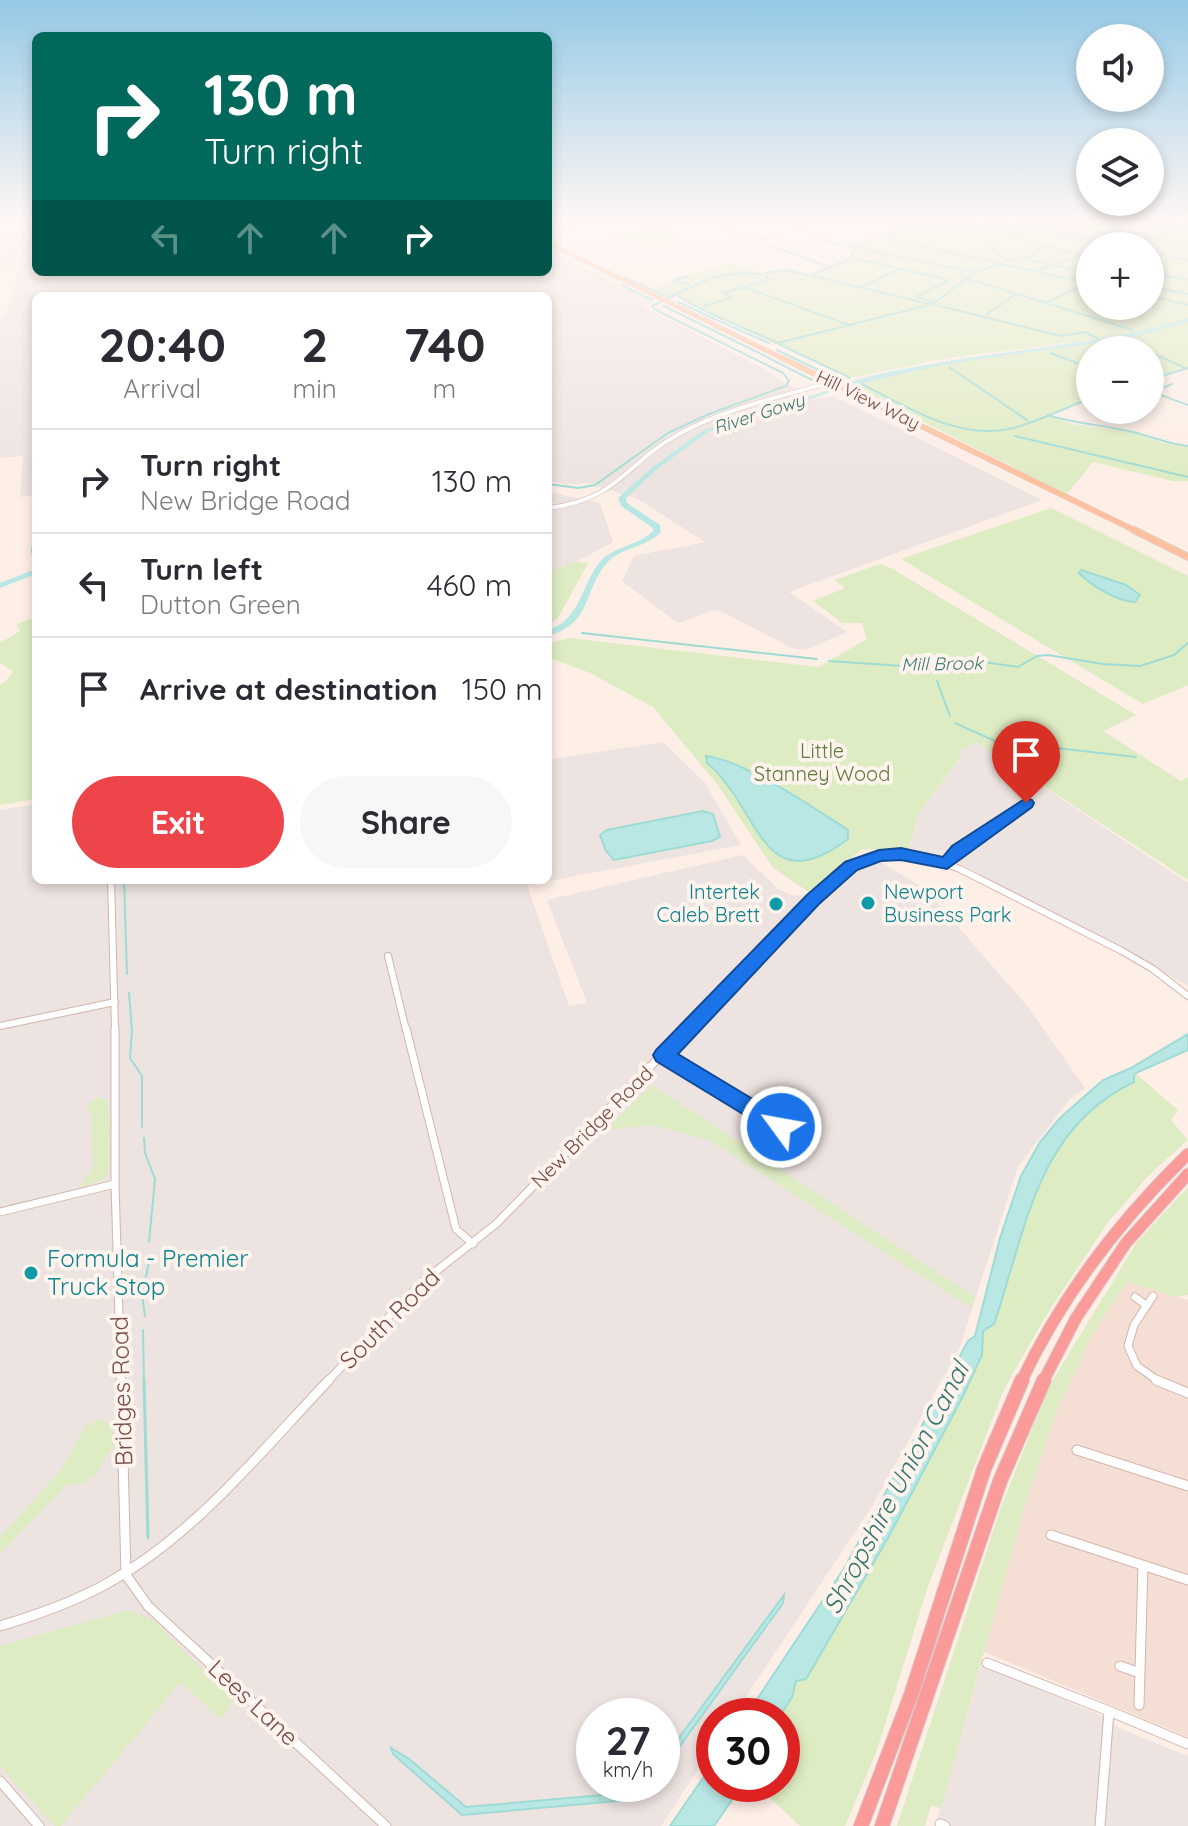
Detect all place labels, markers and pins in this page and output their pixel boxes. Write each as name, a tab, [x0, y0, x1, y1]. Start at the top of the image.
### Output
pin	[992, 721, 1060, 803]
place label: Intertek Caleb Brett	[656, 879, 760, 927]
place label: Newport Business Park	[884, 879, 1011, 927]
marker: Newport Business Park	[859, 894, 877, 912]
marker: Intertek Caleb Brett	[767, 895, 785, 913]
place label: Formula - Premier Truck Stop	[47, 1243, 248, 1301]
marker: Formula - Premier Truck Stop	[22, 1264, 40, 1282]

